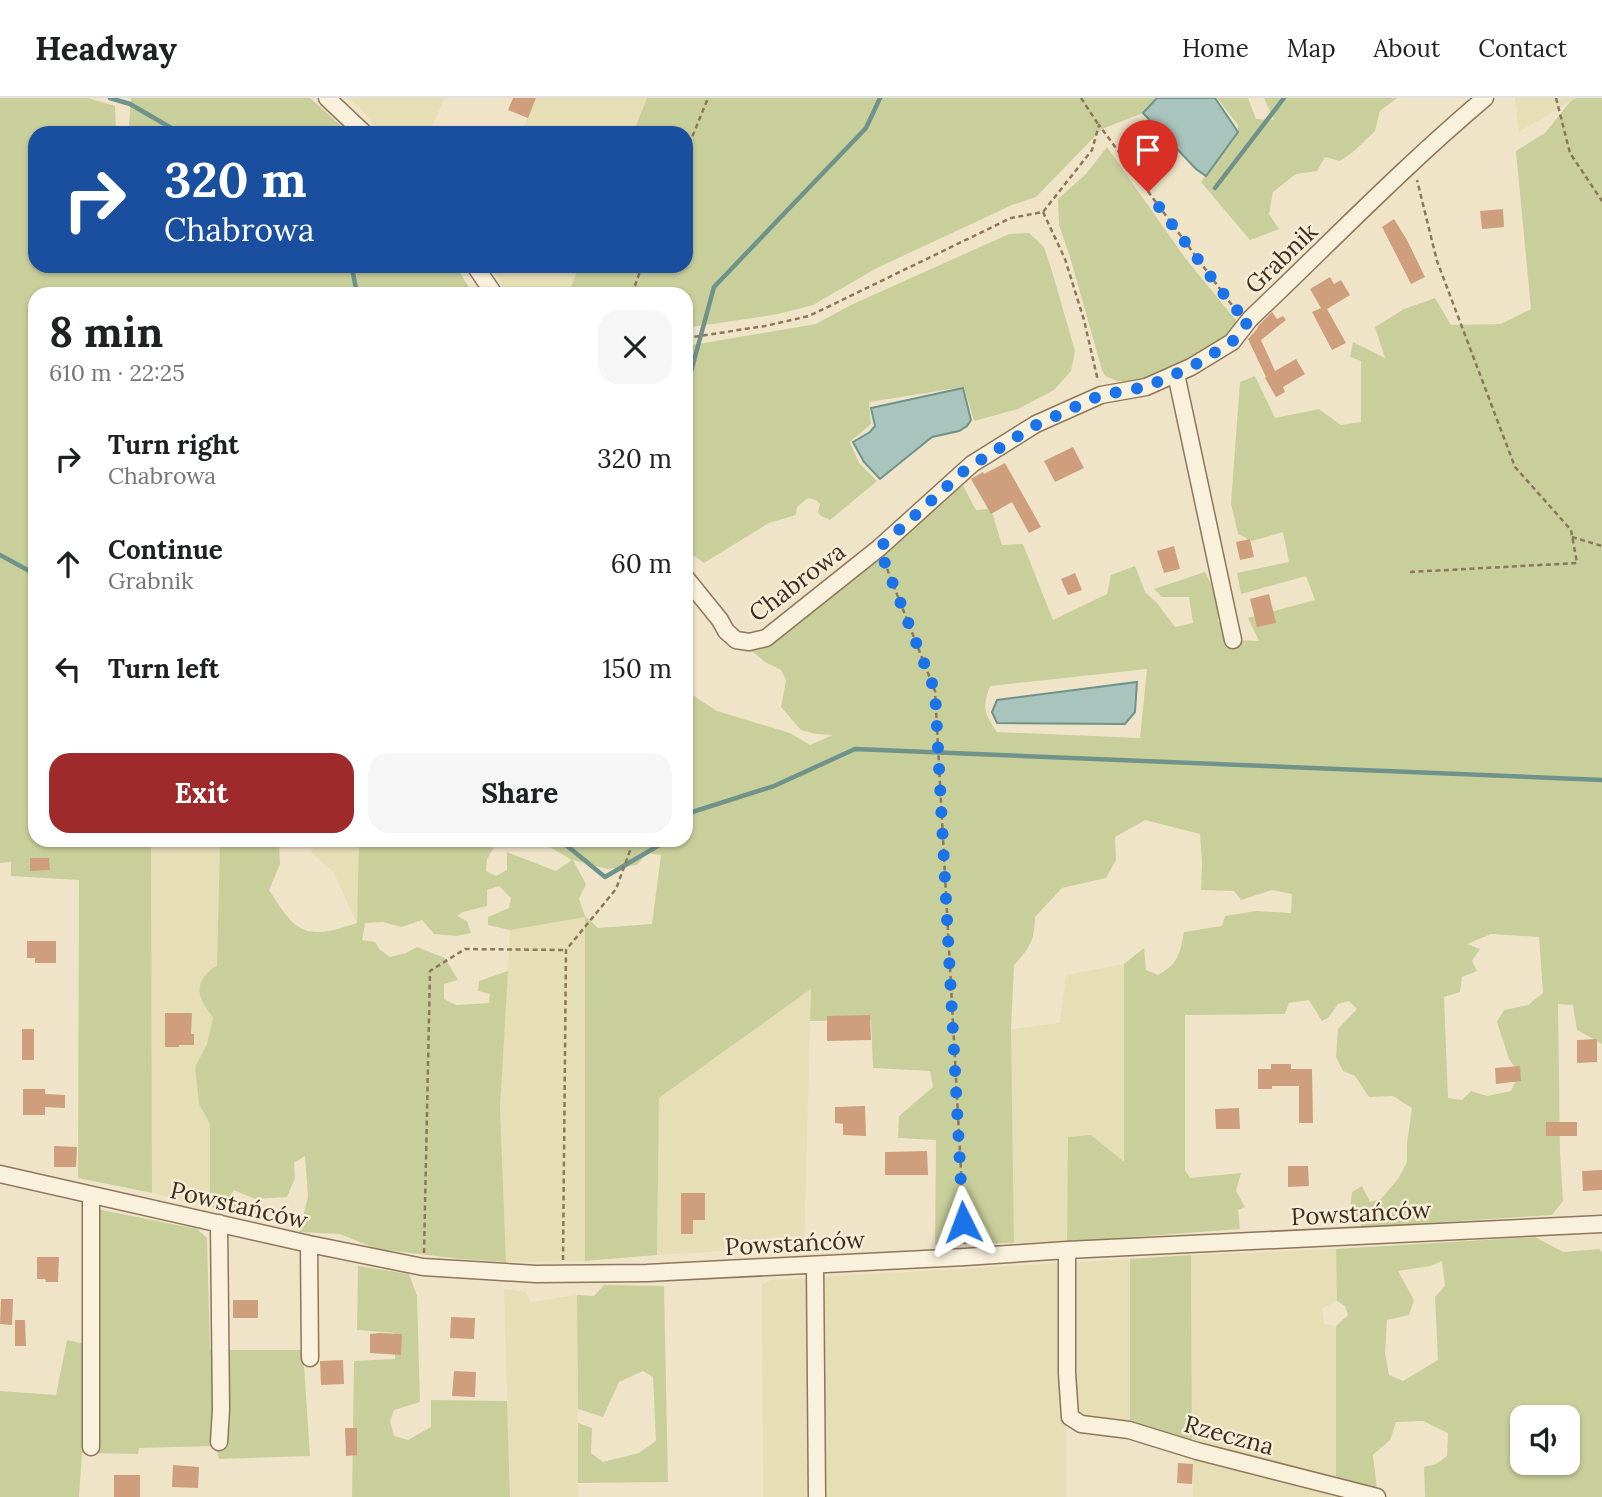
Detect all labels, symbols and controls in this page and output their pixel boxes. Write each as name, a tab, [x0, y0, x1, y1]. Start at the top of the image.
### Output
text: Headway	[35, 27, 177, 69]
text: Home	[1182, 33, 1249, 64]
text: Map	[1287, 33, 1336, 64]
text: About	[1374, 33, 1440, 64]
text: Contact	[1478, 33, 1567, 64]
pin	[1118, 120, 1178, 192]
icon: arrive	[1129, 131, 1167, 169]
text: 320 m	[164, 148, 307, 210]
icon: right	[49, 154, 140, 245]
text: Chabrowa	[164, 209, 315, 250]
street label: Grabnik	[1238, 216, 1324, 300]
text: 8 min	[49, 305, 163, 359]
button: close	[598, 310, 672, 384]
text: 610 m · 22:25	[49, 358, 185, 387]
text: Turn right	[108, 428, 239, 461]
icon: right	[49, 440, 87, 478]
text: 320 m	[597, 442, 672, 475]
text: Chabrowa	[108, 461, 216, 490]
text: Continue	[108, 533, 223, 566]
street label: Chabrowa	[743, 536, 851, 628]
icon: ahead	[49, 545, 87, 583]
text: 60 m	[611, 547, 672, 580]
text: Grabnik	[108, 566, 193, 595]
icon: left	[49, 650, 87, 688]
text: Turn left	[108, 652, 219, 685]
text: 150 m	[602, 652, 672, 685]
button: Exit	[49, 753, 354, 833]
button: Share	[368, 753, 672, 833]
street label: Powstańców	[167, 1174, 312, 1236]
position arrow	[926, 1185, 1000, 1259]
street label: Powstańców	[1290, 1194, 1433, 1232]
street label: Powstańców	[724, 1224, 867, 1262]
map controls	[1510, 1405, 1580, 1475]
button: sound	[1510, 1405, 1580, 1475]
street label: Rzeczna	[1181, 1408, 1277, 1462]

